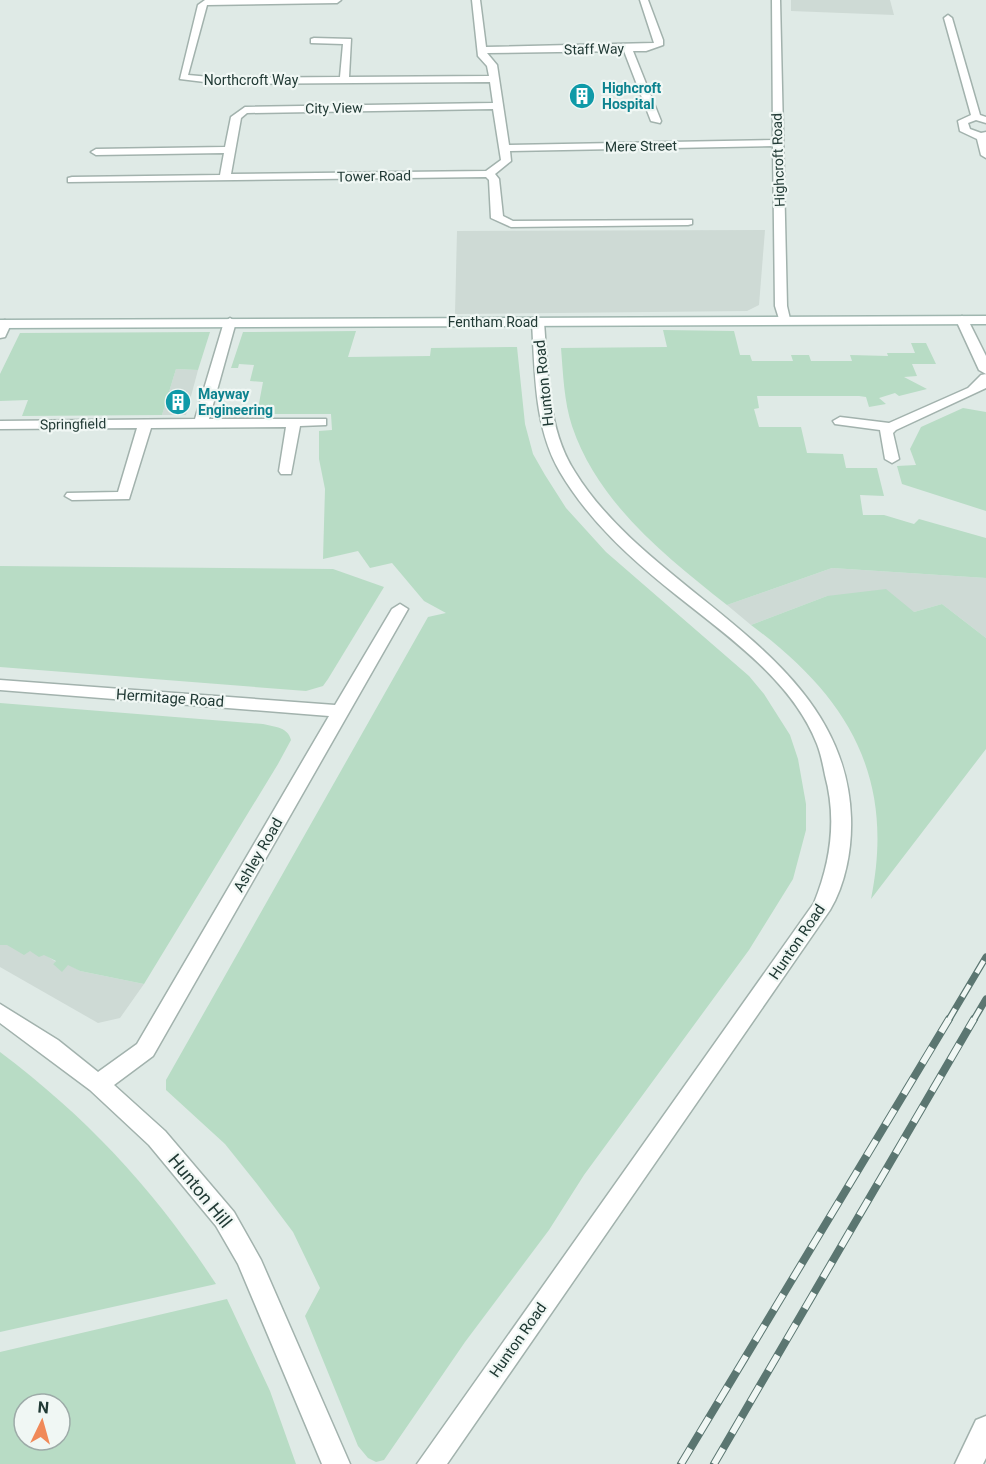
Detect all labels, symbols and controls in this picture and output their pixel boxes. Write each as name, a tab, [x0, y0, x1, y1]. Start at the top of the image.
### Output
street label: Staff Way	[564, 40, 625, 58]
street label: Northcroft Way	[204, 72, 299, 88]
place label: Highcroft Hospital	[602, 80, 662, 112]
building icon: Highcroft Hospital	[567, 81, 597, 111]
street label: City View	[305, 99, 363, 117]
street label: Highcroft Road	[768, 113, 788, 207]
street label: Mere Street	[605, 137, 678, 155]
street label: Tower Road	[337, 167, 411, 185]
street label: Fentham Road	[448, 314, 538, 330]
street label: Hunton Road	[531, 339, 557, 427]
place label: Mayway Engineering	[198, 386, 273, 418]
building icon: Mayway Engineering	[163, 387, 193, 417]
street label: Springfield	[40, 415, 106, 433]
street label: Hermitage Road	[115, 685, 225, 711]
street label: Ashley Road	[230, 815, 286, 895]
street label: Hunton Road	[765, 901, 829, 983]
street label: Hunton Hill	[164, 1149, 237, 1232]
street label: Hunton Road	[486, 1299, 550, 1381]
north arrow	[12, 1392, 72, 1452]
text: N	[37, 1398, 50, 1418]

